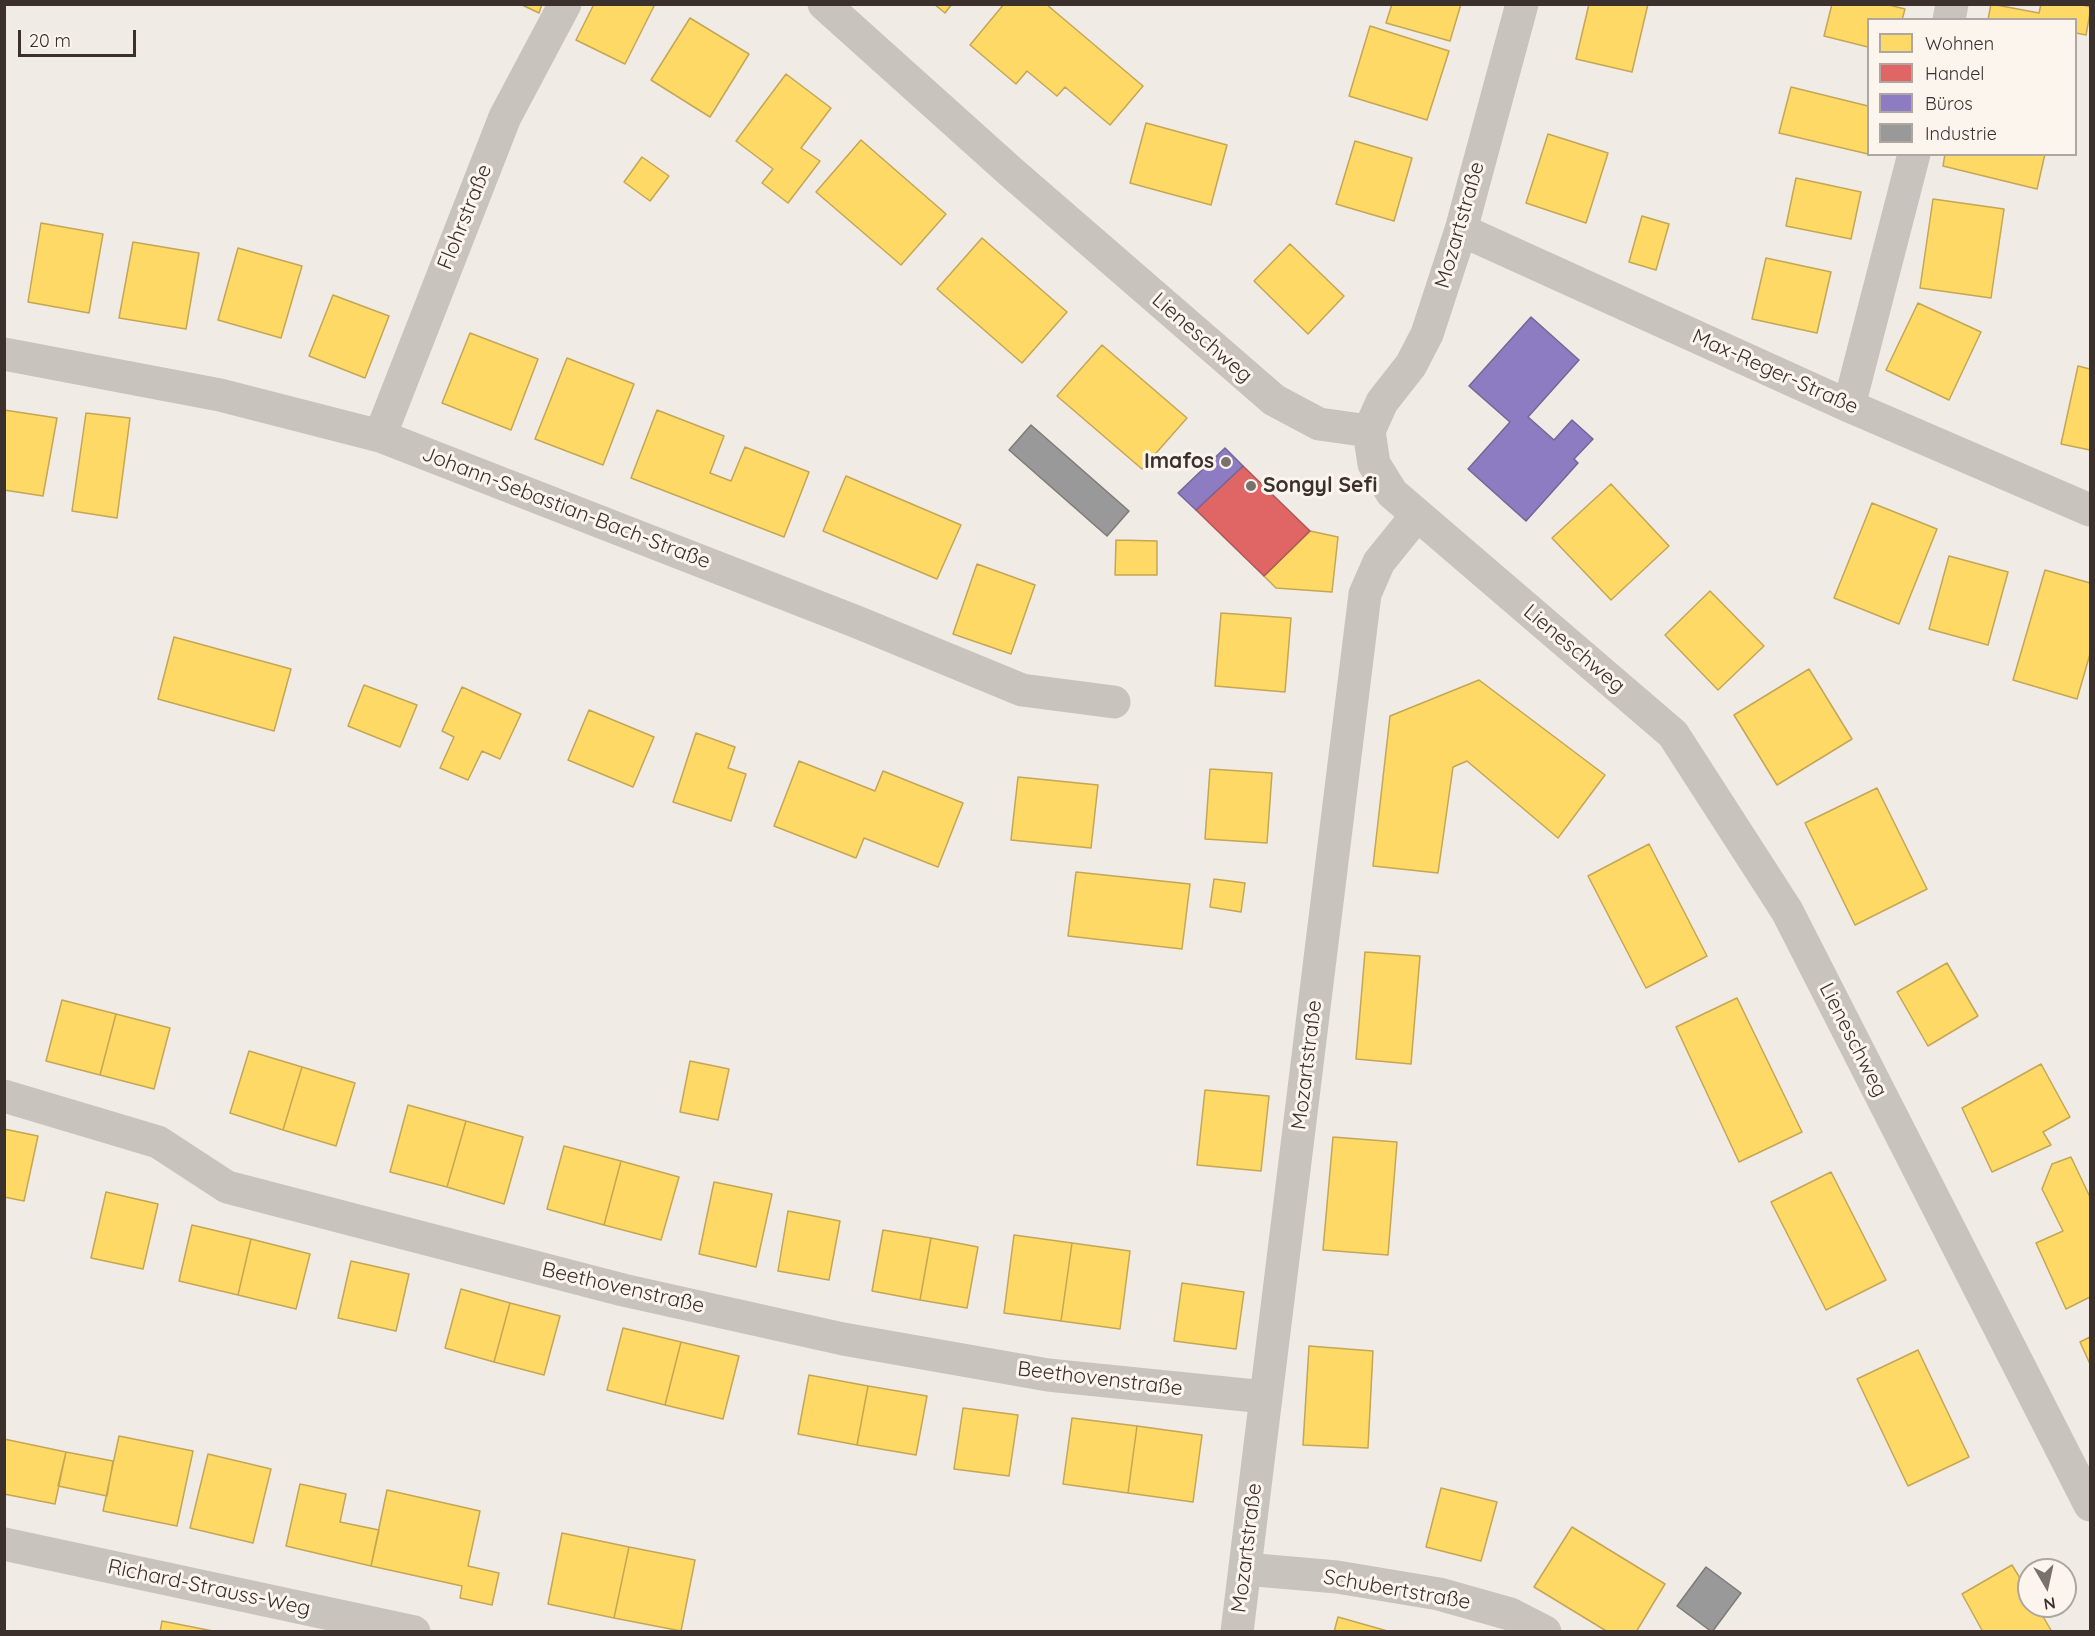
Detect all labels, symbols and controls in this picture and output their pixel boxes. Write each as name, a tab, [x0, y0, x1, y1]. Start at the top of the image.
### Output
scale bar	[21, 18, 140, 56]
legend	[1867, 18, 2077, 156]
text: 20 m	[29, 29, 71, 52]
text: Wohnen	[1925, 32, 1994, 55]
text: Handel	[1925, 62, 1985, 85]
text: Büros	[1925, 92, 1973, 115]
text: Industrie	[1925, 122, 1997, 145]
street label: Mozartstraße	[1430, 159, 1490, 291]
street label: Flohrstraße	[432, 161, 498, 273]
street label: Lieneschweg	[1147, 288, 1257, 388]
street label: Max-Reger-Straße	[1688, 324, 1862, 420]
street label: Johann-Sebastian-Bach-Straße	[418, 441, 714, 575]
place label: Imafos	[1144, 449, 1214, 475]
marker: Imafos	[1219, 455, 1233, 469]
place label: Songyl Sefi	[1263, 473, 1377, 499]
marker: Songyl Sefi	[1244, 479, 1258, 493]
street label: Lieneschweg	[1518, 599, 1630, 699]
street label: Lieneschweg	[1813, 979, 1893, 1101]
street label: Mozartstraße	[1287, 999, 1327, 1131]
street label: Beethovenstraße	[539, 1257, 707, 1319]
street label: Beethovenstraße	[1016, 1356, 1184, 1402]
street label: Mozartstraße	[1227, 1482, 1267, 1614]
street label: Richard-Strauss-Weg	[105, 1554, 313, 1622]
north arrow	[2017, 1558, 2077, 1618]
street label: Schubertstraße	[1321, 1565, 1473, 1615]
text: N	[2042, 1593, 2057, 1615]

